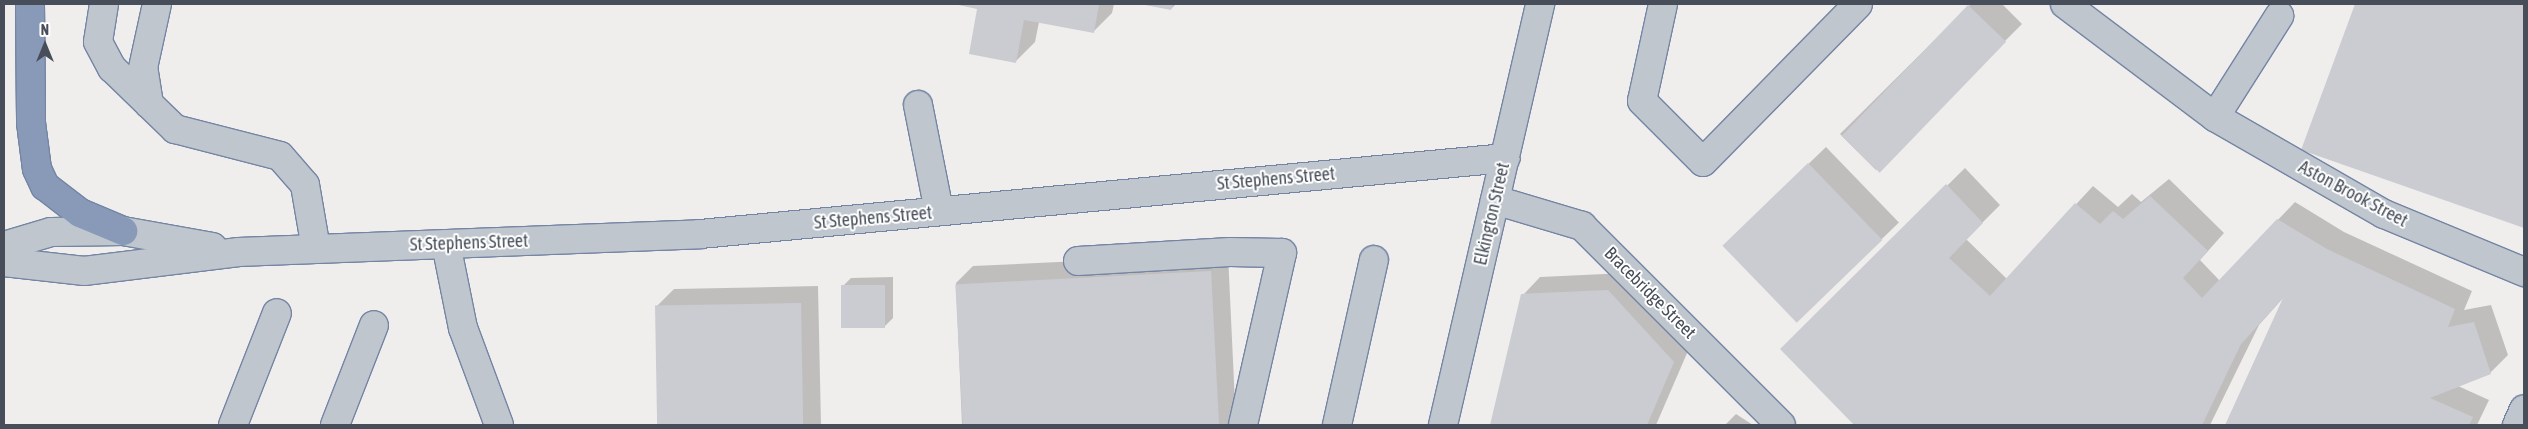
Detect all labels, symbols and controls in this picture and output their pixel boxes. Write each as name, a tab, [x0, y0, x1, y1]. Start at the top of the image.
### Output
north arrow	[20, 20, 70, 70]
text: N	[41, 22, 49, 38]
street label: Aston Brook Street	[2295, 156, 2411, 232]
street label: Elkington Street	[1470, 161, 1514, 267]
street label: St Stephens Street	[1216, 163, 1336, 195]
street label: St Stephens Street	[813, 202, 933, 234]
street label: St Stephens Street	[409, 230, 529, 256]
street label: Bracebridge Street	[1600, 243, 1700, 343]

